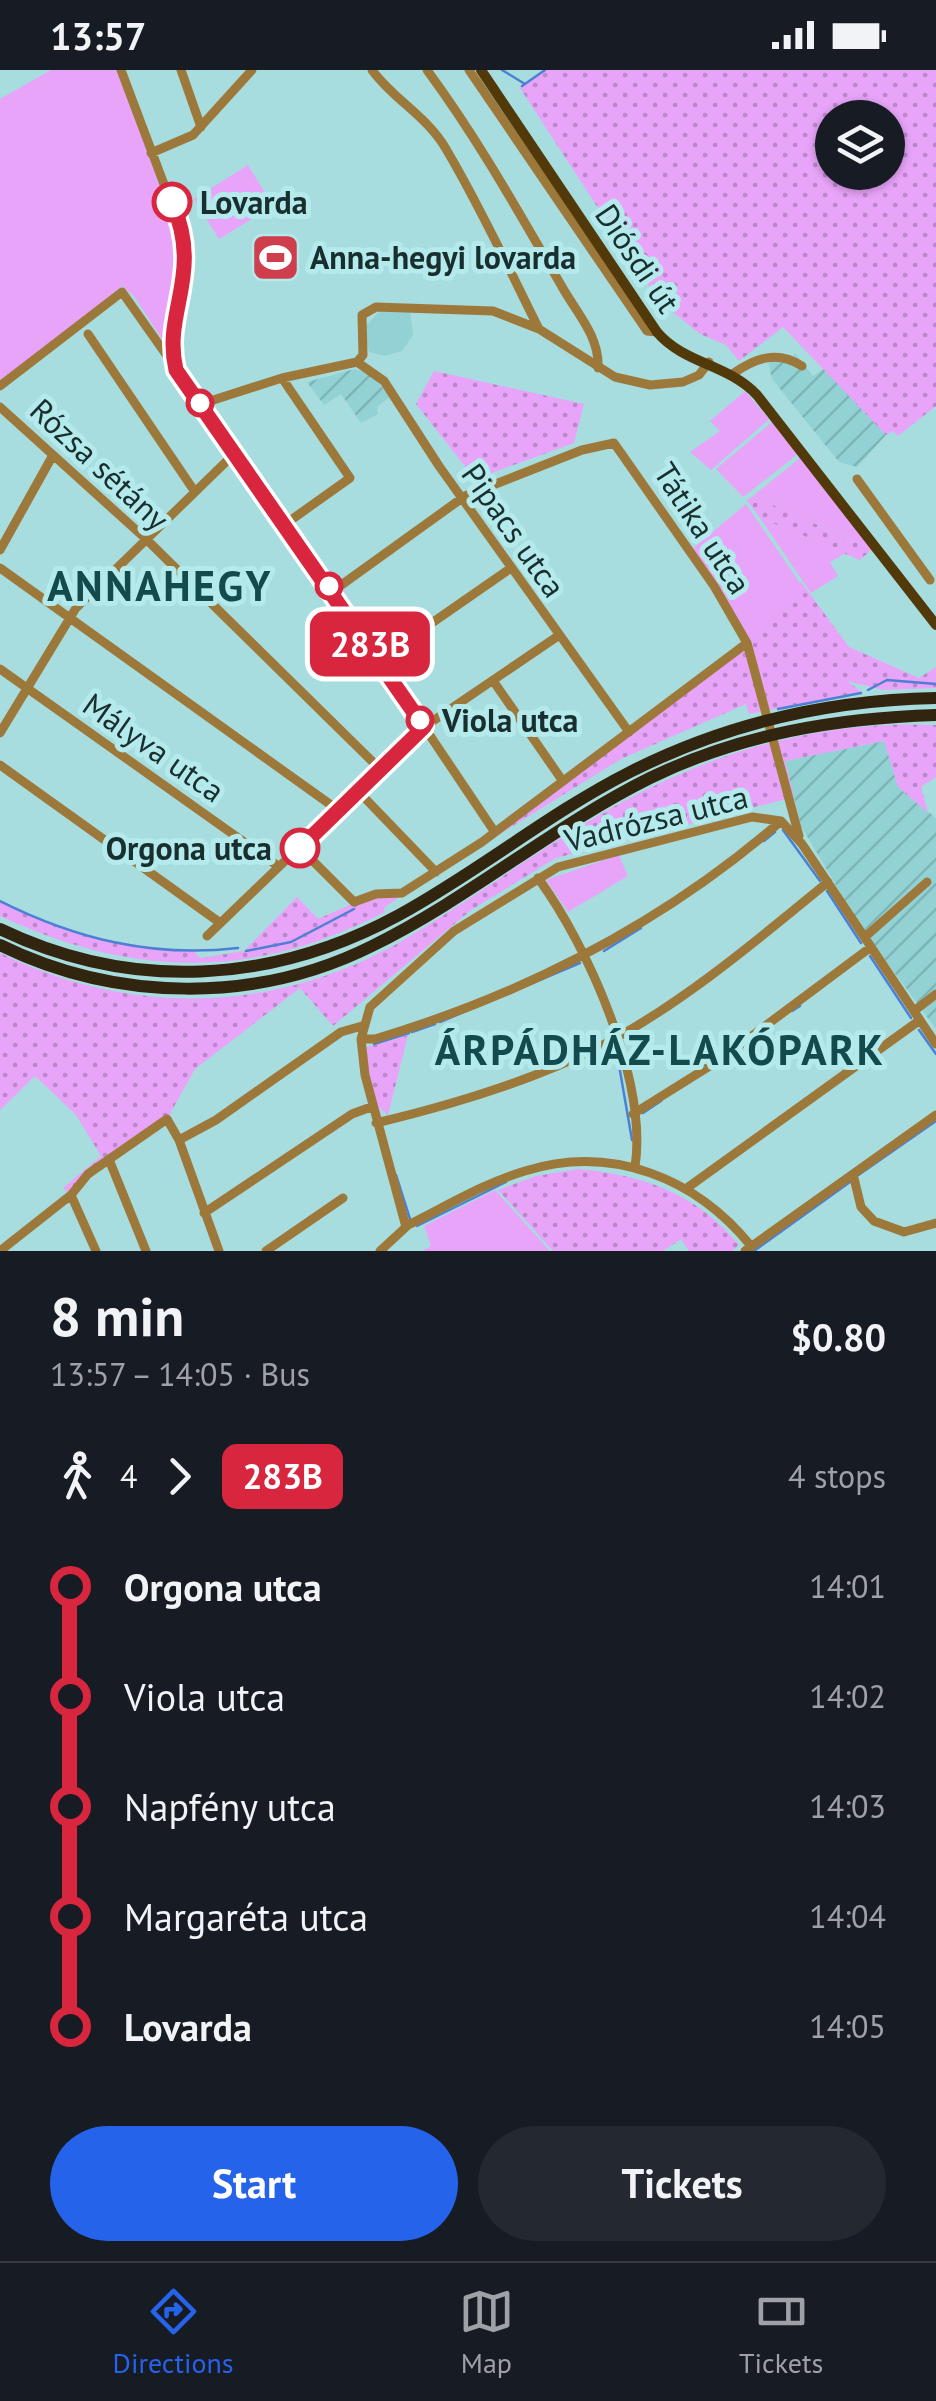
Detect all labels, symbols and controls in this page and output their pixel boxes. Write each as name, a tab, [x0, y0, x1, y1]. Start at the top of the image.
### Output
text: 13:57	[50, 11, 146, 60]
map controls	[815, 100, 905, 190]
button: layers	[815, 100, 905, 190]
place label: Lovarda	[200, 181, 308, 223]
marker: Lovarda	[153, 183, 191, 221]
street label: Diósdi út	[586, 195, 690, 321]
sports icon: Anna-hegyi lovarda	[249, 231, 301, 283]
place label: Anna-hegyi lovarda	[310, 236, 576, 278]
street label: Rózsa sétány	[22, 389, 178, 539]
unlabelled marker	[187, 390, 213, 416]
street label: Tátika utca	[645, 454, 761, 602]
street label: Pipacs utca	[453, 455, 575, 605]
district label: ANNAHEGY	[47, 558, 273, 613]
unlabelled marker	[316, 573, 342, 599]
line badge: 283B	[300, 612, 440, 676]
text: 283B	[330, 621, 410, 667]
street label: Mályva utca	[75, 683, 233, 811]
place label: Viola utca	[441, 699, 578, 741]
marker: Viola utca	[407, 707, 433, 733]
street label: Vadrózsa utca	[559, 775, 752, 861]
place label: Orgona utca	[106, 827, 272, 869]
marker: Orgona utca	[281, 829, 319, 867]
district label: ÁRPÁDHÁZ-LAKÓPARK	[435, 1022, 885, 1077]
text: 8 min	[50, 1280, 184, 1351]
text: $0.80	[790, 1312, 886, 1361]
text: 13:57 – 14:05 · Bus	[50, 1353, 310, 1395]
icon: walk	[50, 1449, 105, 1504]
icon: forward	[152, 1449, 207, 1504]
text: 283B	[242, 1453, 323, 1499]
text: 4	[120, 1455, 137, 1497]
text: 4 stops	[788, 1455, 886, 1497]
text: Orgona utca	[124, 1562, 322, 1611]
text: 14:01	[809, 1565, 886, 1607]
text: Viola utca	[124, 1672, 285, 1721]
text: 14:02	[809, 1675, 886, 1717]
text: Napfény utca	[124, 1782, 336, 1831]
text: 14:03	[809, 1785, 886, 1827]
text: Margaréta utca	[124, 1892, 368, 1941]
text: 14:04	[809, 1895, 886, 1937]
text: Lovarda	[124, 2002, 252, 2051]
text: 14:05	[809, 2005, 886, 2047]
button: Start	[50, 2126, 458, 2241]
button: Tickets	[478, 2126, 886, 2241]
tab: Directions	[113, 2284, 234, 2381]
tab: Map	[459, 2284, 514, 2381]
tab: Tickets	[739, 2284, 823, 2381]

